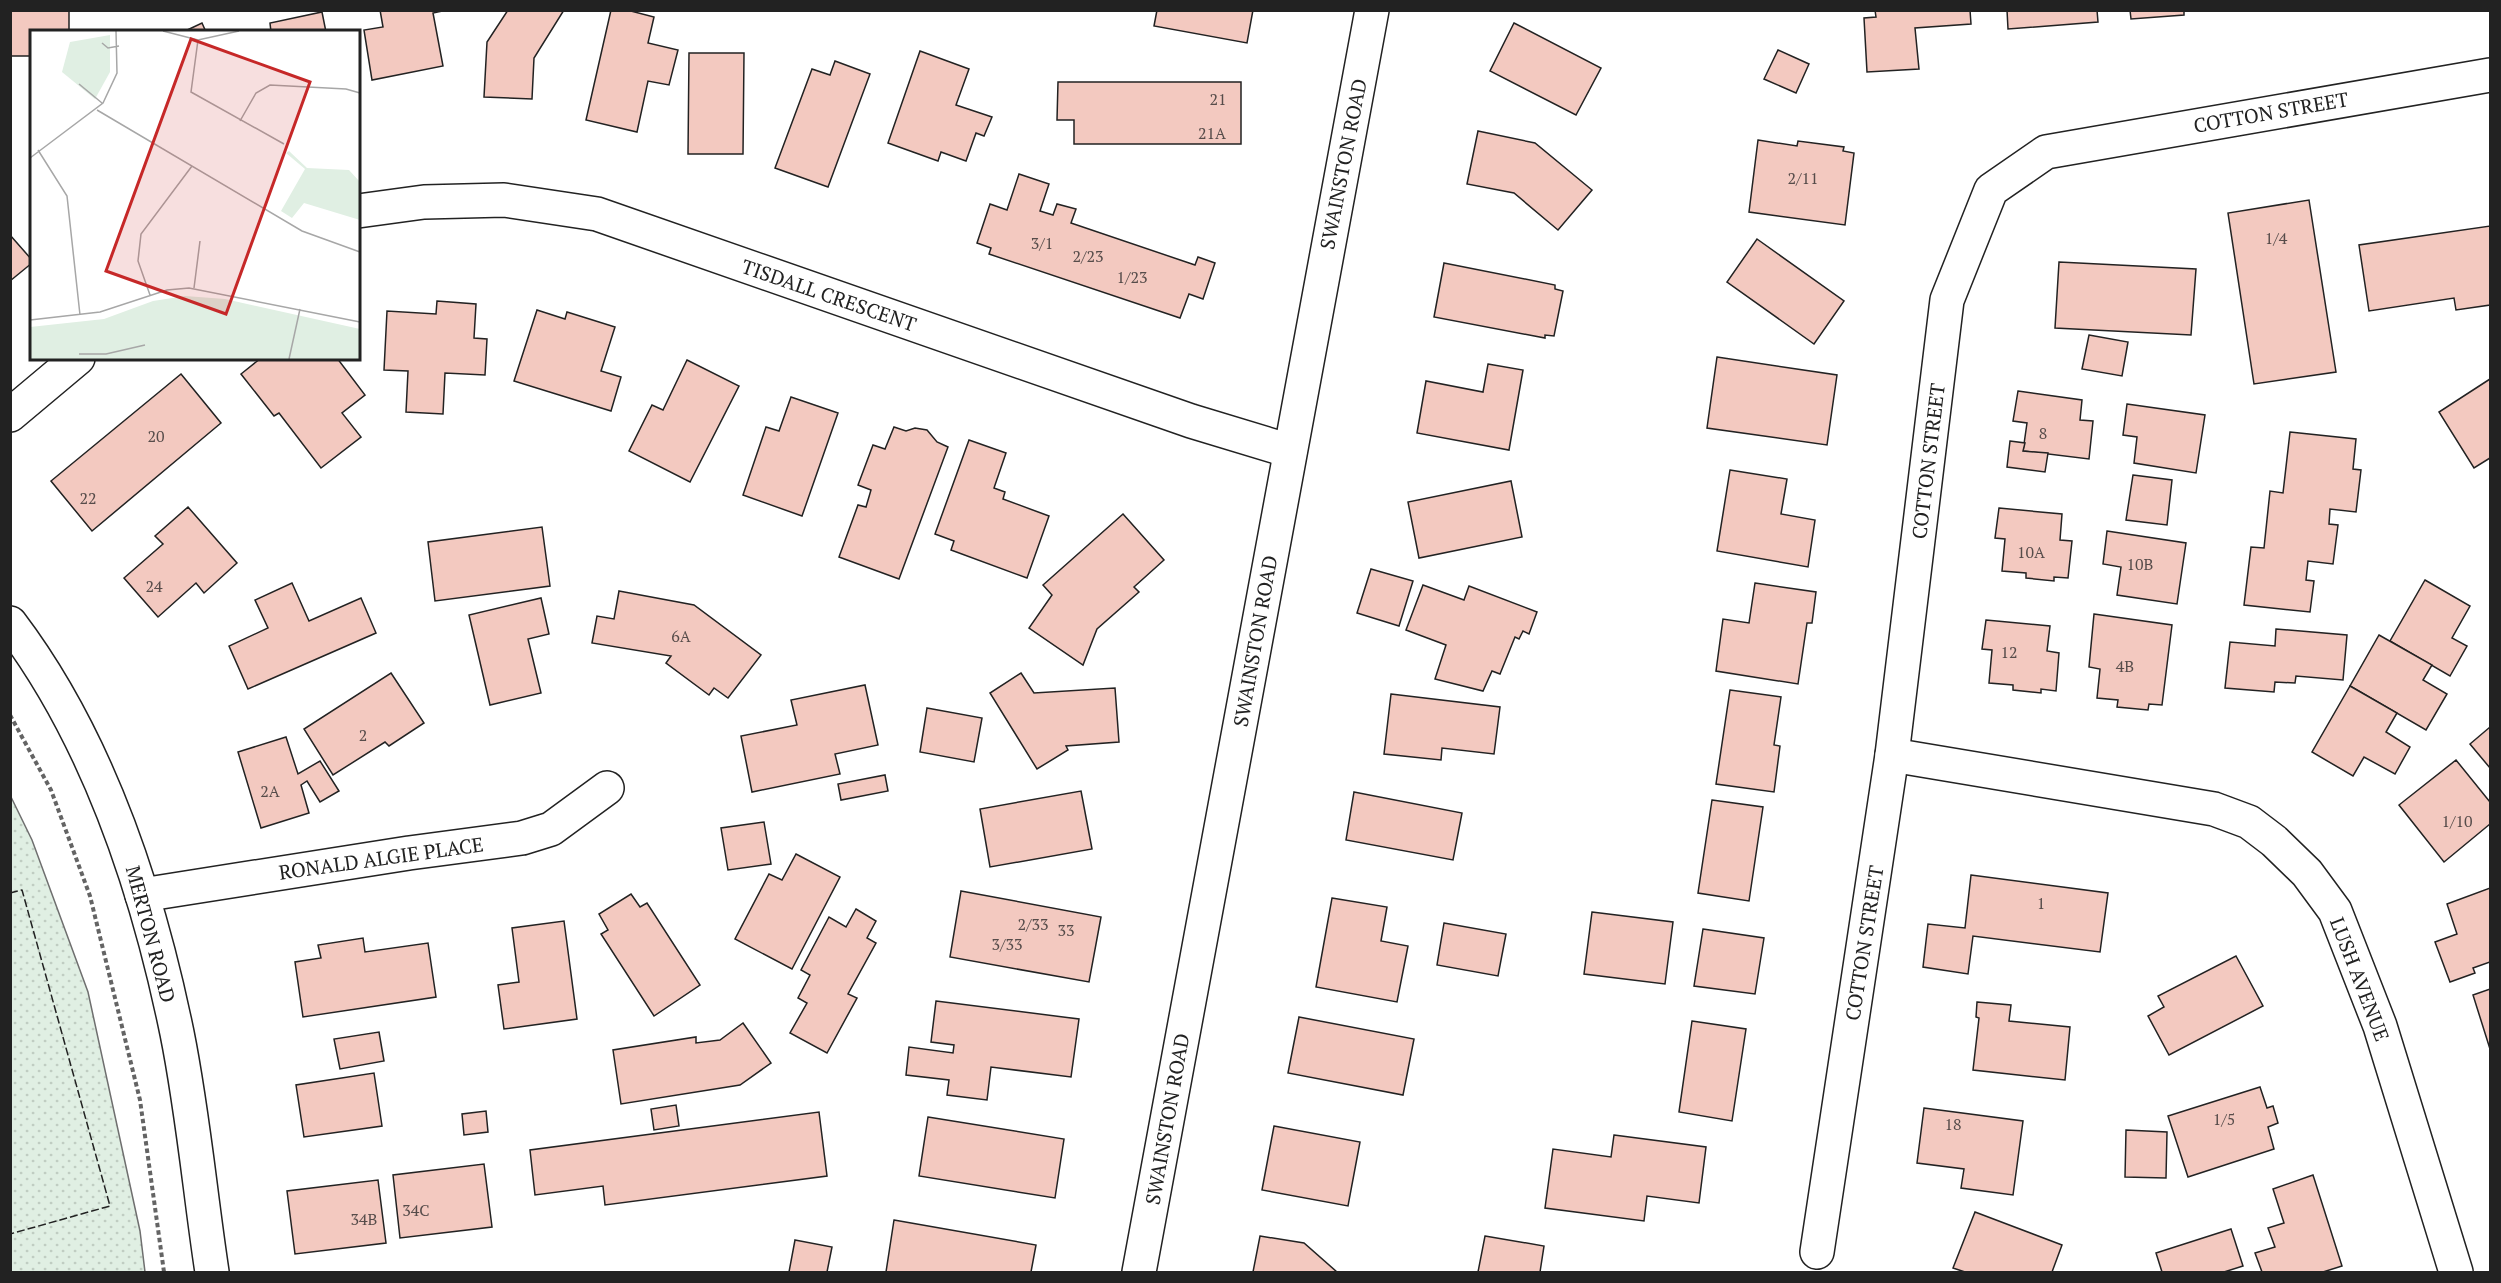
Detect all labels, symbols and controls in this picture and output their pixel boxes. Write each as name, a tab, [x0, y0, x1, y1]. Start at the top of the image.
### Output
inset map	[30, 30, 360, 360]
street label: SWAINSTON ROAD	[1313, 76, 1373, 252]
street label: COTTON STREET	[2191, 85, 2351, 139]
house number: 21	[1209, 88, 1227, 110]
house number: 21A	[1198, 122, 1226, 144]
house number: 2/11	[1787, 167, 1819, 189]
house number: 1/4	[2265, 227, 2288, 249]
house number: 3/1	[1031, 232, 1053, 254]
house number: 2/23	[1072, 245, 1104, 267]
street label: TISDALL CRESCENT	[738, 252, 920, 338]
house number: 1/23	[1116, 266, 1148, 288]
street label: COTTON STREET	[1905, 382, 1951, 540]
house number: 8	[2039, 422, 2047, 444]
house number: 20	[147, 425, 165, 447]
house number: 22	[79, 487, 97, 509]
house number: 10A	[2017, 541, 2045, 563]
street label: SWAINSTON ROAD	[1227, 553, 1283, 729]
house number: 10B	[2127, 553, 2153, 575]
house number: 24	[145, 575, 163, 597]
house number: 6A	[671, 625, 691, 647]
house number: 12	[2000, 641, 2018, 663]
house number: 4B	[2116, 655, 2134, 677]
house number: 2	[359, 724, 367, 746]
house number: 2A	[260, 780, 280, 802]
house number: 1/10	[2441, 810, 2473, 832]
street label: RONALD ALGIE PLACE	[277, 830, 485, 886]
street label: MERTON ROAD	[120, 863, 182, 1005]
street label: COTTON STREET	[1838, 863, 1890, 1023]
house number: 1	[2037, 892, 2045, 914]
house number: 2/33	[1017, 913, 1049, 935]
street label: LUSH AVENUE	[2324, 913, 2396, 1045]
house number: 33	[1057, 919, 1075, 941]
house number: 3/33	[991, 933, 1023, 955]
street label: SWAINSTON ROAD	[1139, 1031, 1195, 1207]
house number: 1/5	[2213, 1108, 2235, 1130]
house number: 18	[1944, 1113, 1962, 1135]
house number: 34C	[402, 1199, 430, 1221]
house number: 34B	[351, 1208, 377, 1230]

